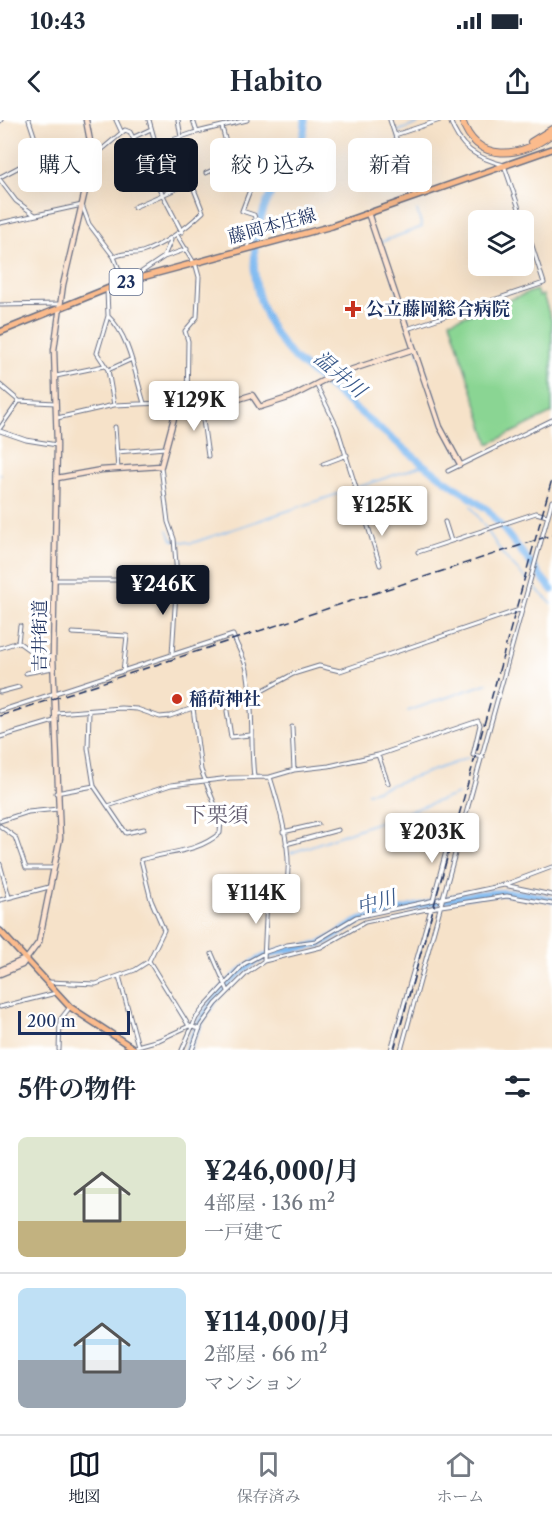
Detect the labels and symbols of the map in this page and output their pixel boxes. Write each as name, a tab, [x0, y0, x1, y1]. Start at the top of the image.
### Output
street label: 藤岡本庄線	[226, 204, 318, 248]
road number: 23	[110, 269, 142, 295]
place label: 公立藤岡総合病院	[366, 298, 510, 320]
marker: 公立藤岡総合病院	[344, 300, 362, 318]
water label: 温井川	[309, 346, 372, 404]
pin: ¥129K	[152, 381, 236, 432]
pin: ¥125K	[340, 486, 424, 537]
pin: ¥246K	[121, 565, 205, 616]
street label: 吉井街道	[29, 600, 51, 672]
place label: 稲荷神社	[189, 688, 261, 710]
marker: 稲荷神社	[170, 692, 184, 706]
district label: 下栗須	[186, 802, 249, 827]
pin: ¥203K	[390, 813, 474, 864]
pin: ¥114K	[214, 874, 298, 925]
water label: 中川	[353, 884, 400, 919]
scale bar	[18, 1008, 130, 1036]

